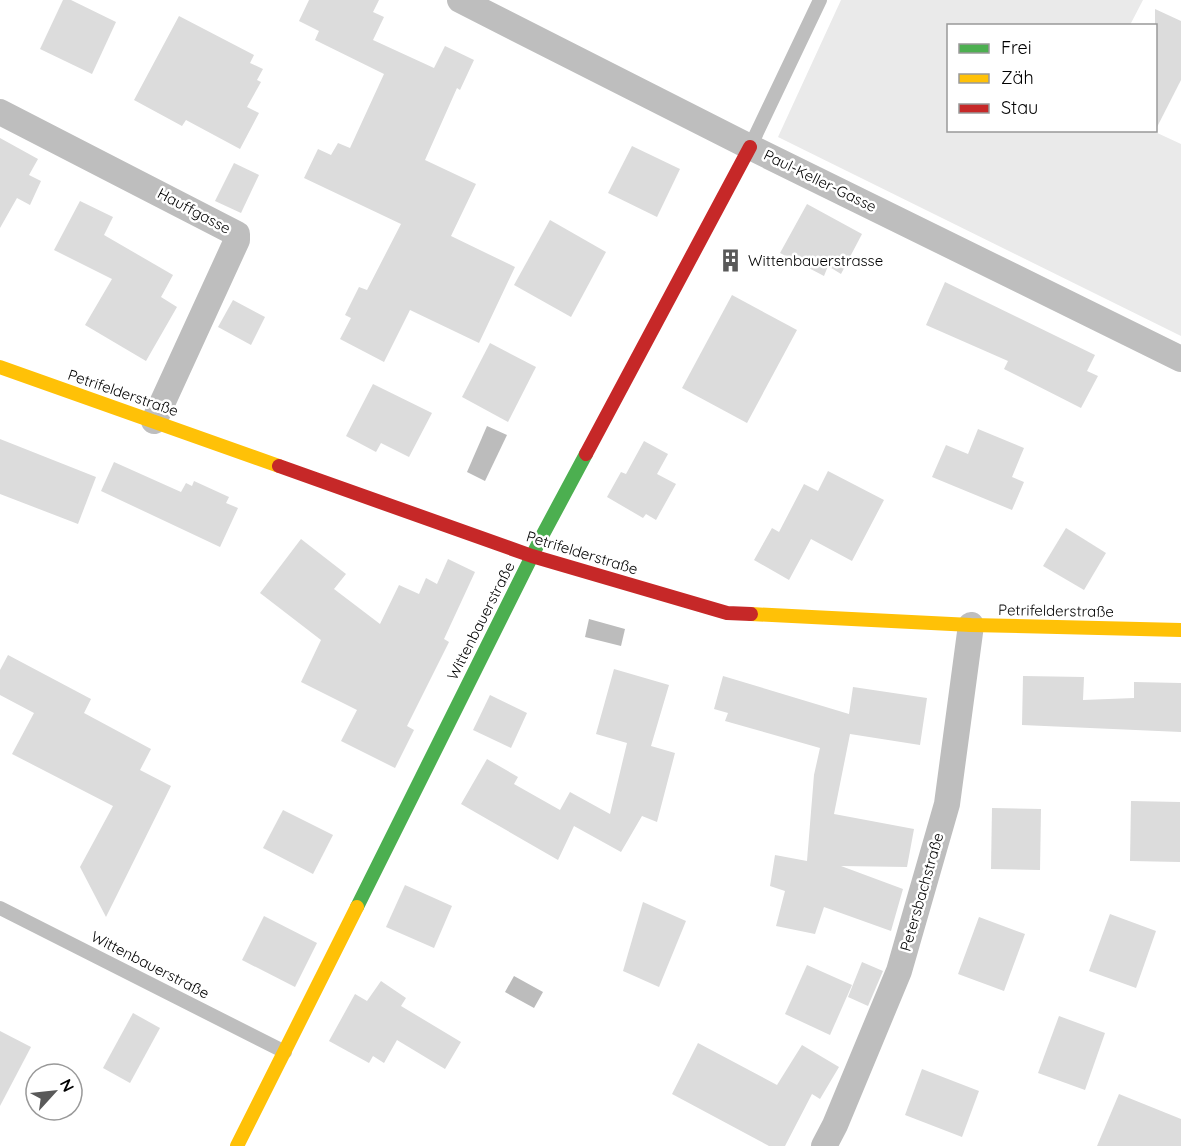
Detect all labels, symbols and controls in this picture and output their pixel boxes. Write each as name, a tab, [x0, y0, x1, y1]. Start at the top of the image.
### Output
legend	[947, 24, 1157, 132]
text: Frei	[1001, 36, 1032, 59]
text: Zäh	[1001, 66, 1034, 89]
text: Stau	[1001, 96, 1038, 119]
street label: Paul-Keller-Gasse	[761, 145, 880, 216]
street label: Hauffgasse	[154, 183, 234, 238]
building icon: Wittenbauerstrasse	[717, 248, 743, 274]
place label: Wittenbauerstrasse	[748, 251, 883, 270]
street label: Petrifelderstraße	[65, 365, 181, 420]
street label: Petrifelderstraße	[524, 527, 640, 579]
street label: Wittenbauerstraße	[443, 558, 519, 683]
street label: Petrifelderstraße	[998, 600, 1114, 621]
street label: Petersbachstraße	[896, 830, 948, 953]
street label: Wittenbauerstraße	[88, 927, 213, 1003]
north arrow	[24, 1062, 84, 1122]
text: N	[56, 1075, 79, 1095]

